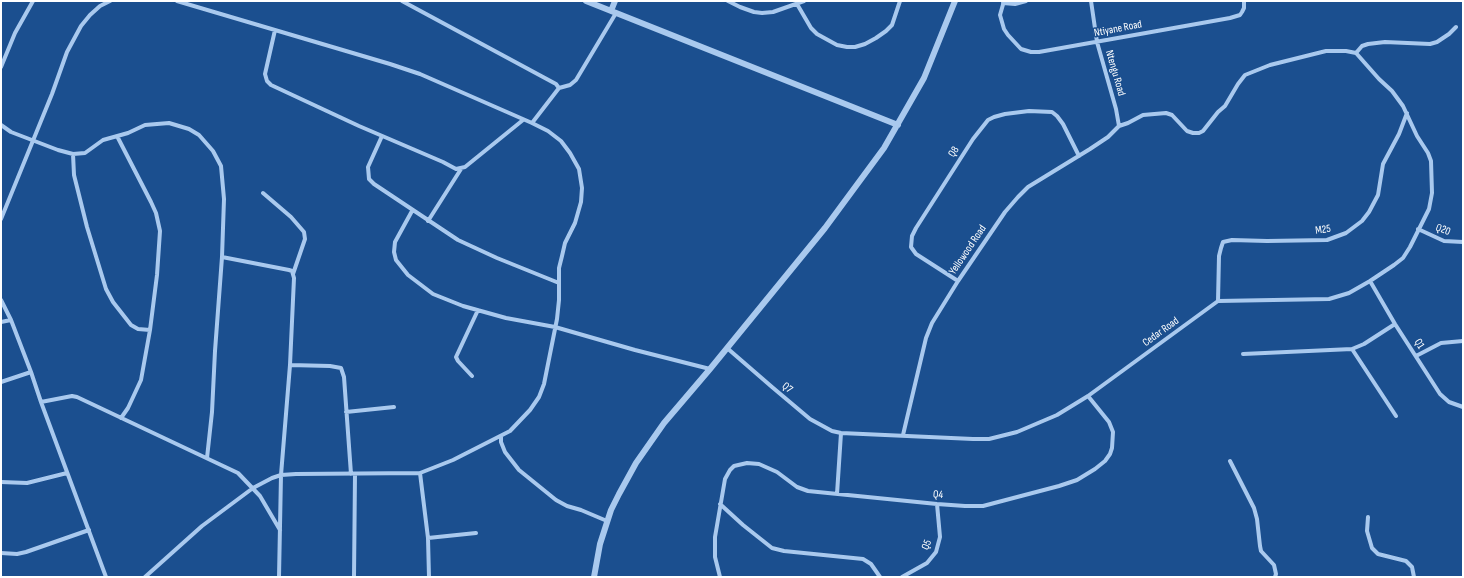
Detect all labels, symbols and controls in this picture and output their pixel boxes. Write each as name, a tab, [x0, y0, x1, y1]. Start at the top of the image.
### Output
street label: Ntiyane Road	[1093, 18, 1143, 40]
street label: Ntengu Road	[1102, 49, 1128, 97]
street label: Q8	[946, 144, 962, 160]
street label: Q20	[1434, 221, 1452, 239]
street label: M25	[1314, 222, 1332, 238]
street label: Yellowood Road	[947, 223, 989, 277]
street label: Cedar Road	[1140, 314, 1182, 350]
street label: Q1	[1411, 337, 1427, 351]
street label: Q7	[779, 380, 795, 396]
street label: Q4	[932, 488, 944, 502]
street label: Q5	[919, 538, 935, 552]

